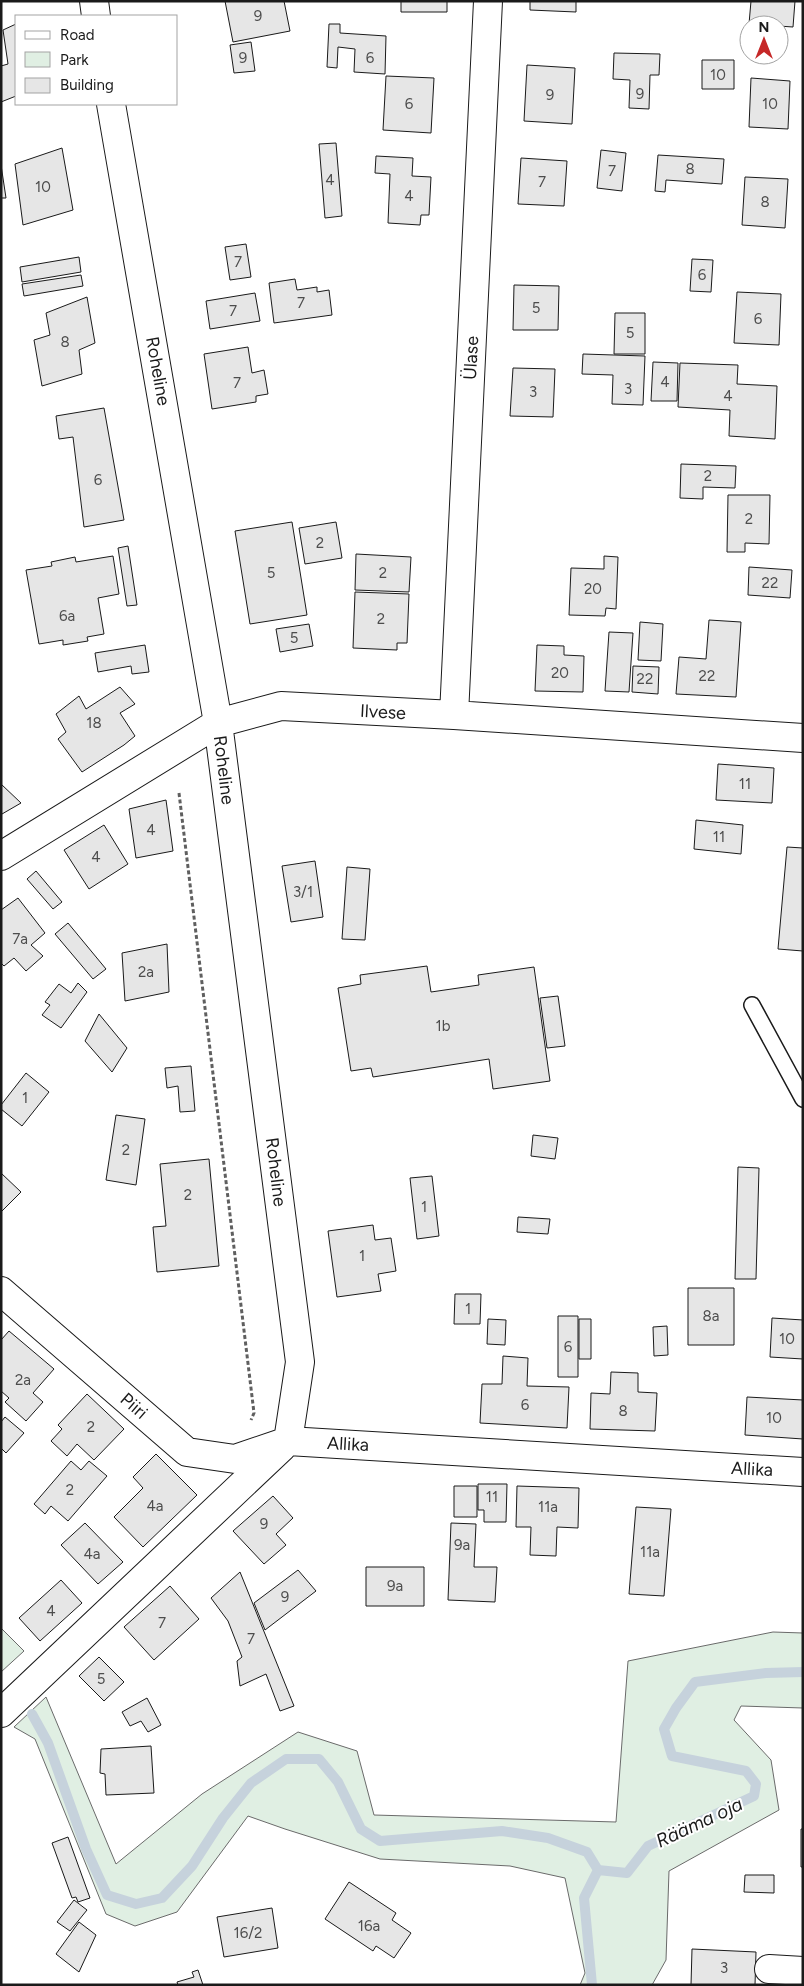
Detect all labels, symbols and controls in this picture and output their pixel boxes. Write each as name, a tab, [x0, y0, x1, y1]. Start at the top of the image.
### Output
house number: 9	[254, 7, 262, 25]
legend	[15, 15, 178, 105]
north arrow	[739, 15, 789, 65]
text: N	[759, 19, 769, 36]
text: Road	[60, 26, 95, 44]
house number: 9	[239, 49, 247, 67]
house number: 6	[366, 49, 375, 67]
text: Park	[60, 51, 89, 69]
house number: 10	[710, 66, 726, 84]
text: Building	[60, 76, 114, 94]
house number: 9	[636, 85, 644, 103]
house number: 9	[546, 86, 554, 104]
house number: 6	[405, 95, 414, 113]
house number: 10	[762, 95, 778, 113]
house number: 8	[685, 160, 695, 178]
house number: 7	[608, 162, 616, 180]
house number: 4	[325, 171, 335, 189]
house number: 7	[538, 173, 546, 191]
house number: 10	[35, 178, 51, 196]
house number: 4	[404, 187, 414, 205]
house number: 8	[760, 193, 770, 211]
house number: 7	[234, 253, 242, 271]
house number: 6	[698, 266, 707, 284]
house number: 7	[297, 294, 305, 312]
house number: 5	[532, 299, 540, 317]
house number: 7	[229, 302, 237, 320]
house number: 6	[754, 310, 763, 328]
house number: 5	[626, 324, 634, 342]
house number: 8	[60, 333, 70, 351]
street label: Roheline	[141, 335, 175, 407]
street label: Ülase	[459, 335, 483, 381]
house number: 4	[660, 373, 670, 391]
house number: 7	[233, 374, 241, 392]
house number: 3	[624, 380, 632, 398]
house number: 3	[529, 383, 537, 401]
house number: 4	[723, 387, 733, 405]
house number: 2	[704, 467, 712, 485]
house number: 6	[94, 471, 103, 489]
house number: 2	[745, 510, 753, 528]
house number: 2	[316, 534, 324, 552]
house number: 5	[267, 564, 275, 582]
house number: 2	[379, 564, 387, 582]
house number: 22	[762, 574, 778, 592]
house number: 20	[584, 580, 602, 598]
house number: 6a	[59, 607, 75, 625]
house number: 2	[377, 610, 385, 628]
house number: 5	[290, 629, 298, 647]
house number: 20	[551, 664, 569, 682]
house number: 22	[699, 667, 715, 685]
house number: 22	[637, 670, 653, 688]
street label: Ilvese	[359, 700, 407, 724]
house number: 18	[86, 714, 102, 732]
street label: Roheline	[209, 734, 239, 806]
house number: 11	[739, 775, 751, 793]
house number: 4	[146, 821, 156, 839]
house number: 11	[713, 828, 725, 846]
house number: 4	[91, 848, 101, 866]
house number: 3/1	[293, 883, 313, 901]
house number: 7a	[12, 930, 28, 948]
house number: 2a	[138, 963, 154, 981]
house number: 1b	[436, 1017, 451, 1035]
house number: 1	[22, 1089, 28, 1107]
street label: Roheline	[261, 1136, 291, 1208]
house number: 2	[122, 1141, 130, 1159]
house number: 2	[184, 1186, 192, 1204]
house number: 1	[421, 1198, 427, 1216]
house number: 1	[359, 1247, 365, 1265]
house number: 1	[465, 1300, 471, 1318]
house number: 8a	[703, 1307, 719, 1325]
house number: 10	[779, 1330, 795, 1348]
house number: 6	[564, 1338, 573, 1356]
house number: 2a	[15, 1371, 31, 1389]
street label: Piiri	[116, 1388, 152, 1424]
house number: 6	[521, 1396, 530, 1414]
house number: 8	[618, 1402, 628, 1420]
house number: 10	[766, 1409, 782, 1427]
house number: 2	[87, 1418, 95, 1436]
street label: Allika	[326, 1432, 370, 1456]
street label: Allika	[730, 1457, 774, 1481]
house number: 2	[66, 1481, 74, 1499]
house number: 11	[486, 1488, 498, 1506]
house number: 4a	[147, 1497, 163, 1515]
house number: 11a	[538, 1498, 558, 1516]
house number: 9	[260, 1515, 268, 1533]
house number: 9a	[454, 1536, 470, 1554]
house number: 11a	[640, 1543, 660, 1561]
house number: 4a	[84, 1545, 100, 1563]
house number: 9a	[387, 1577, 403, 1595]
house number: 9	[281, 1588, 289, 1606]
house number: 4	[46, 1602, 56, 1620]
house number: 7	[158, 1614, 166, 1632]
house number: 7	[247, 1630, 255, 1648]
house number: 5	[97, 1670, 105, 1688]
water label: Rääma oja	[652, 1792, 746, 1853]
house number: 16a	[358, 1917, 380, 1935]
house number: 16/2	[234, 1924, 262, 1942]
house number: 3	[720, 1959, 728, 1977]

